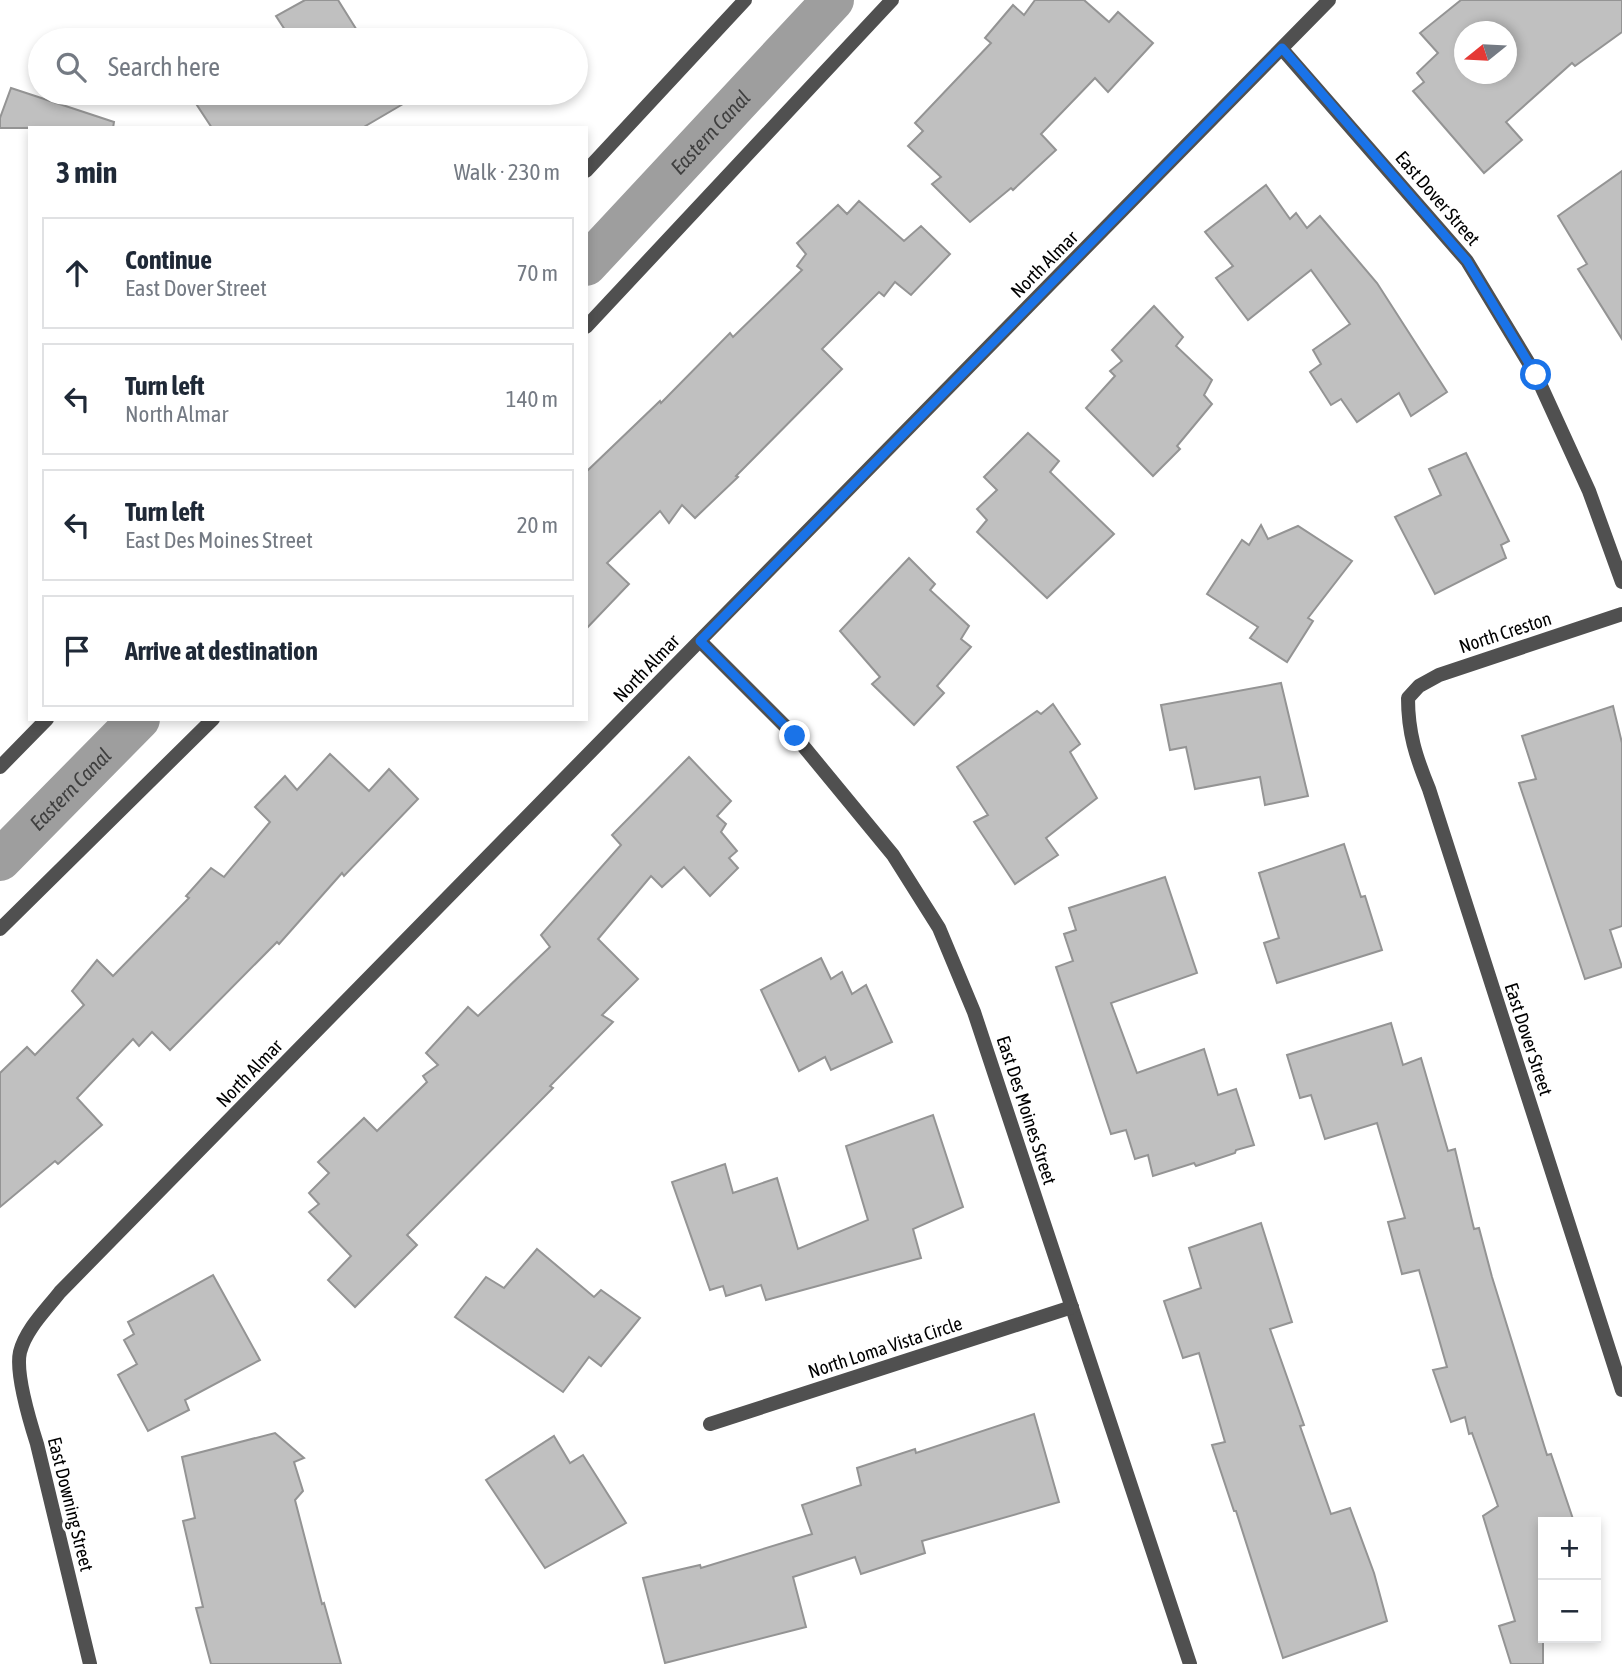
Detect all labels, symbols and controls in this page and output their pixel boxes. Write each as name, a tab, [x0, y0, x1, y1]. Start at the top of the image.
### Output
north arrow	[1454, 21, 1517, 84]
search box	[28, 28, 588, 105]
icon: search	[52, 48, 90, 86]
text: Search here	[108, 52, 220, 82]
water label: Eastern Canal	[665, 85, 755, 179]
street label: East Dover Street	[1391, 147, 1485, 249]
text: 3 min	[56, 155, 117, 189]
text: Walk · 230 m	[454, 159, 560, 185]
street label: North Almar	[1006, 226, 1082, 302]
text: Continue	[125, 245, 212, 275]
icon: ahead	[58, 254, 96, 292]
text: 70 m	[517, 260, 558, 286]
text: East Dover Street	[125, 275, 267, 301]
route start	[1520, 359, 1551, 390]
text: Turn left	[125, 371, 205, 401]
icon: left	[58, 380, 96, 418]
text: 140 m	[506, 386, 558, 412]
text: North Almar	[125, 401, 228, 427]
text: Turn left	[125, 497, 205, 527]
icon: left	[58, 506, 96, 544]
text: 20 m	[517, 512, 558, 538]
text: East Des Moines Street	[125, 527, 313, 553]
street label: North Creston	[1456, 607, 1554, 657]
street label: North Almar	[608, 629, 684, 706]
icon: arrive	[58, 632, 96, 670]
text: Arrive at destination	[125, 636, 318, 666]
route end	[779, 720, 810, 751]
water label: Eastern Canal	[25, 743, 116, 835]
street label: East Dover Street	[1500, 980, 1558, 1098]
street label: East Des Moines Street	[993, 1033, 1061, 1187]
street label: North Almar	[211, 1034, 287, 1111]
street label: North Loma Vista Circle	[805, 1312, 965, 1382]
street label: East Downing Street	[44, 1435, 98, 1573]
map controls	[1538, 1517, 1601, 1643]
button: +	[1538, 1517, 1601, 1580]
button: −	[1538, 1580, 1601, 1643]

